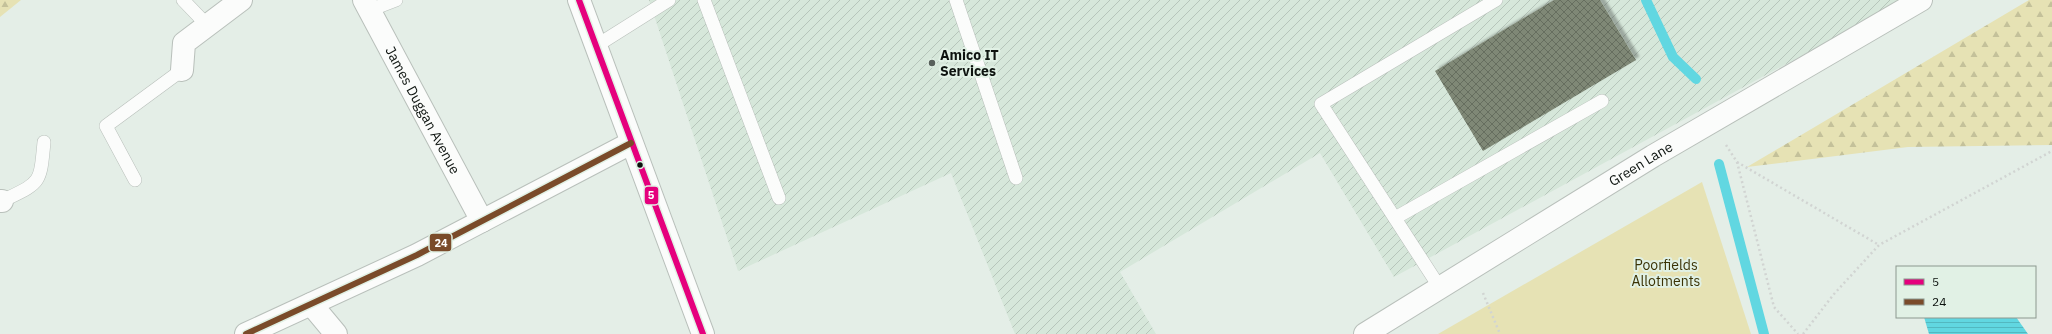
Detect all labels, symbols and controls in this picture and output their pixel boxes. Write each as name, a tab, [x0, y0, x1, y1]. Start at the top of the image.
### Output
street label: James Duggan Avenue	[381, 43, 464, 178]
place label: Amico IT Services	[940, 46, 999, 80]
marker: Amico IT Services	[927, 58, 937, 68]
street label: Green Lane	[1605, 137, 1676, 190]
unlabelled marker	[635, 160, 645, 170]
line badge: 5	[644, 186, 659, 205]
text: 5	[648, 188, 655, 202]
line badge: 24	[429, 233, 452, 252]
text: 24	[434, 236, 448, 250]
park label: Poorfields Allotments	[1632, 256, 1701, 290]
legend	[1896, 266, 2036, 318]
text: 5	[1932, 274, 1939, 289]
text: 24	[1932, 294, 1946, 309]

